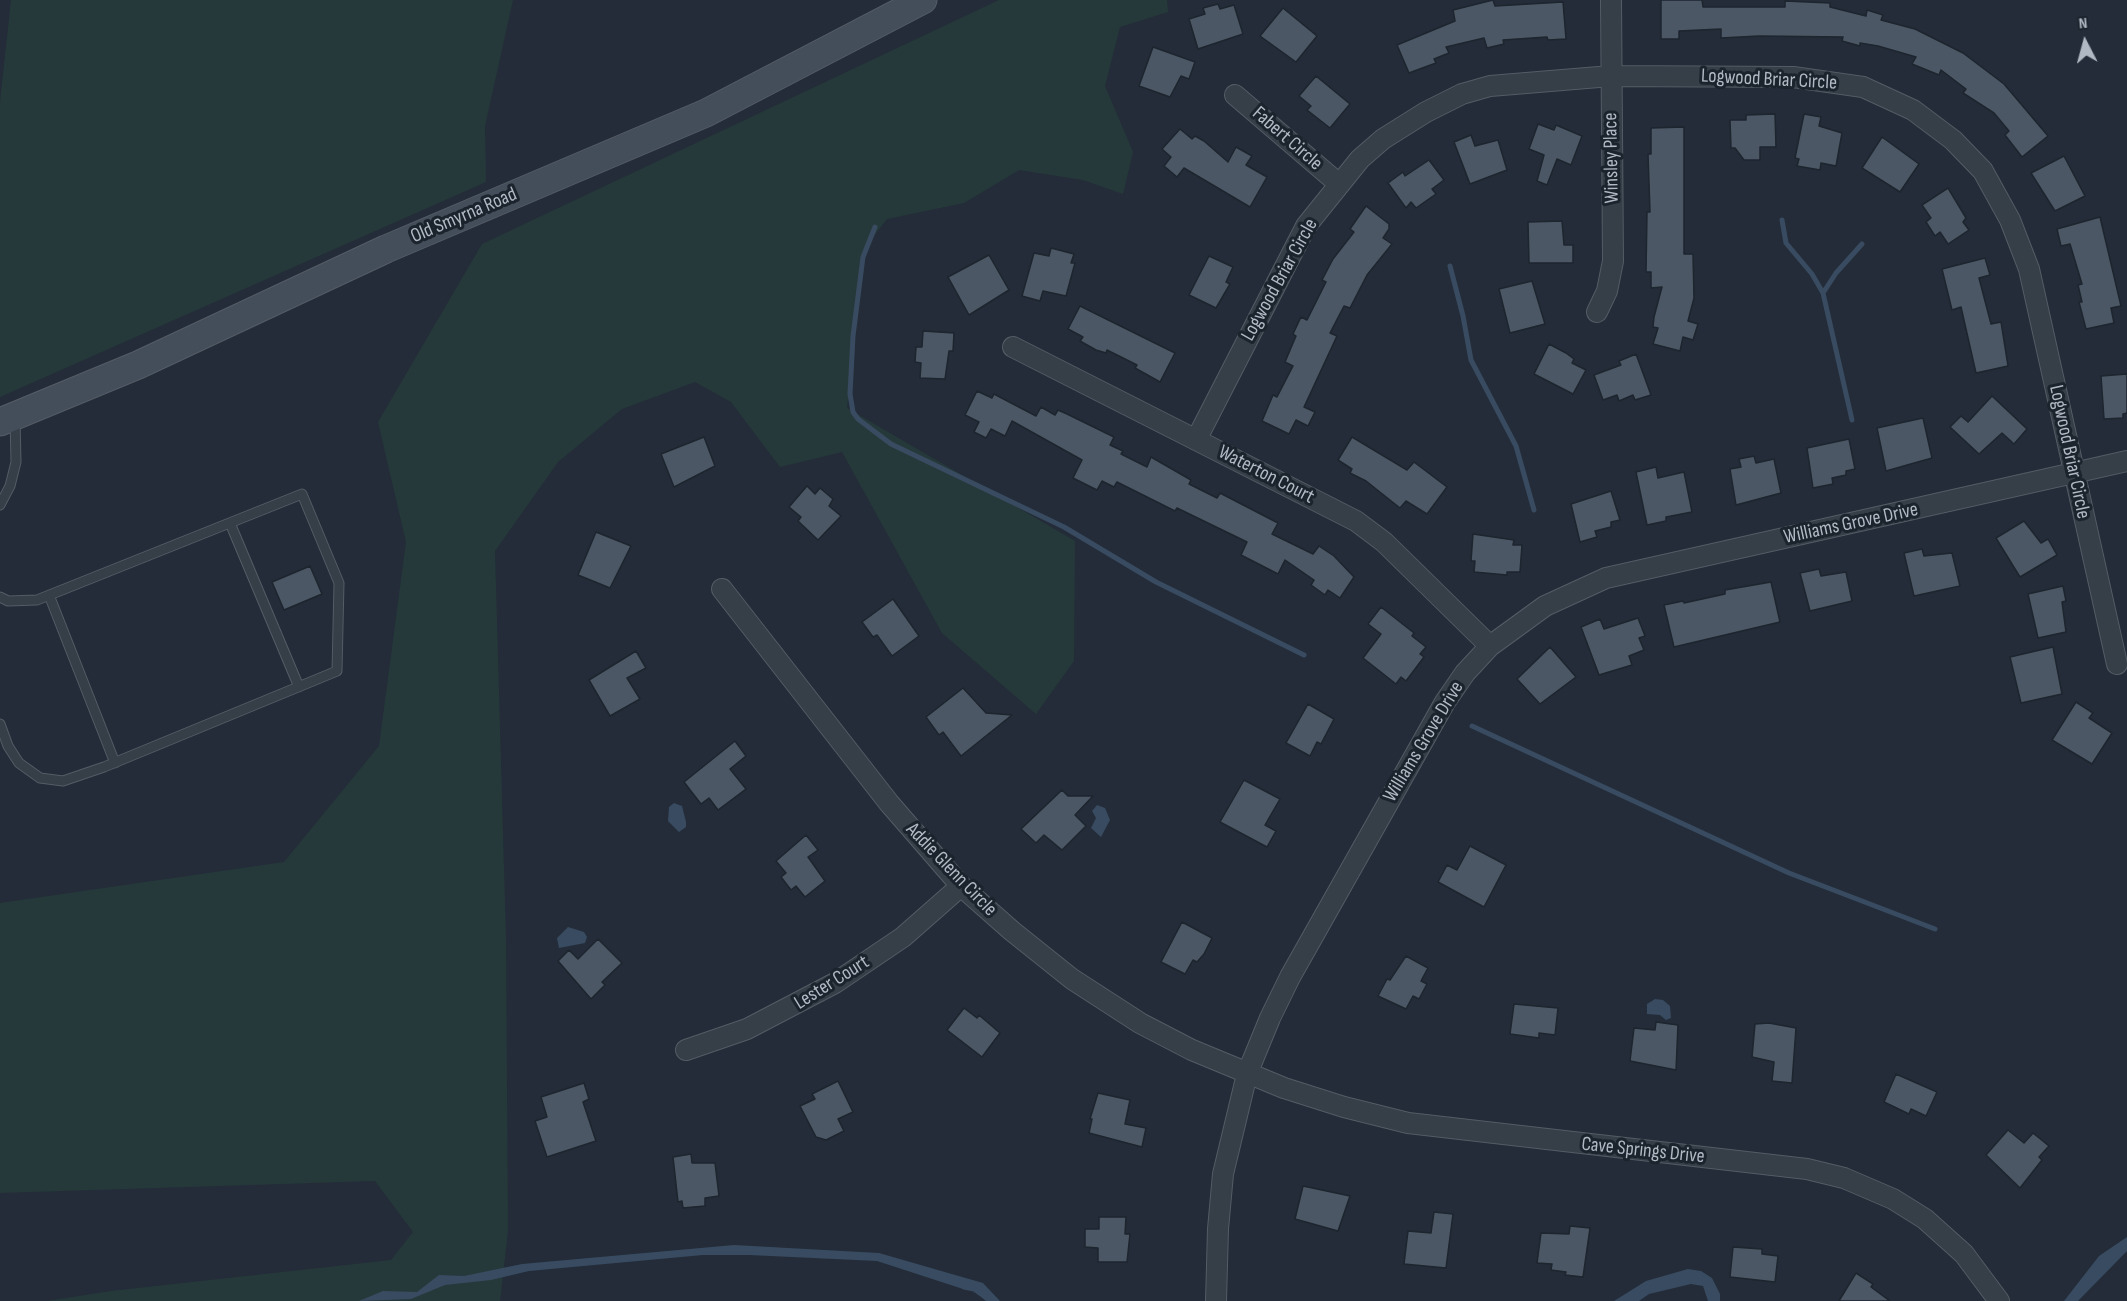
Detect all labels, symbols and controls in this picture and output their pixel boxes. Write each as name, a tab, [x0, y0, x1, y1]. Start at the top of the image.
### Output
north arrow	[2055, 12, 2115, 72]
text: N	[2078, 14, 2088, 33]
street label: Logwood Briar Circle	[1700, 64, 1838, 96]
street label: Fabert Circle	[1247, 102, 1327, 176]
street label: Winsley Place	[1599, 112, 1625, 204]
street label: Old Smyrna Road	[407, 183, 521, 249]
street label: Logwood Briar Circle	[1237, 215, 1323, 345]
street label: Logwood Briar Circle	[2043, 383, 2095, 521]
street label: Waterton Court	[1214, 441, 1318, 509]
street label: Williams Grove Drive	[1782, 498, 1920, 550]
street label: Williams Grove Drive	[1379, 677, 1469, 807]
street label: Addie Glenn Circle	[900, 818, 1002, 922]
street label: Lester Court	[790, 951, 874, 1015]
street label: Cave Springs Drive	[1580, 1133, 1706, 1169]

